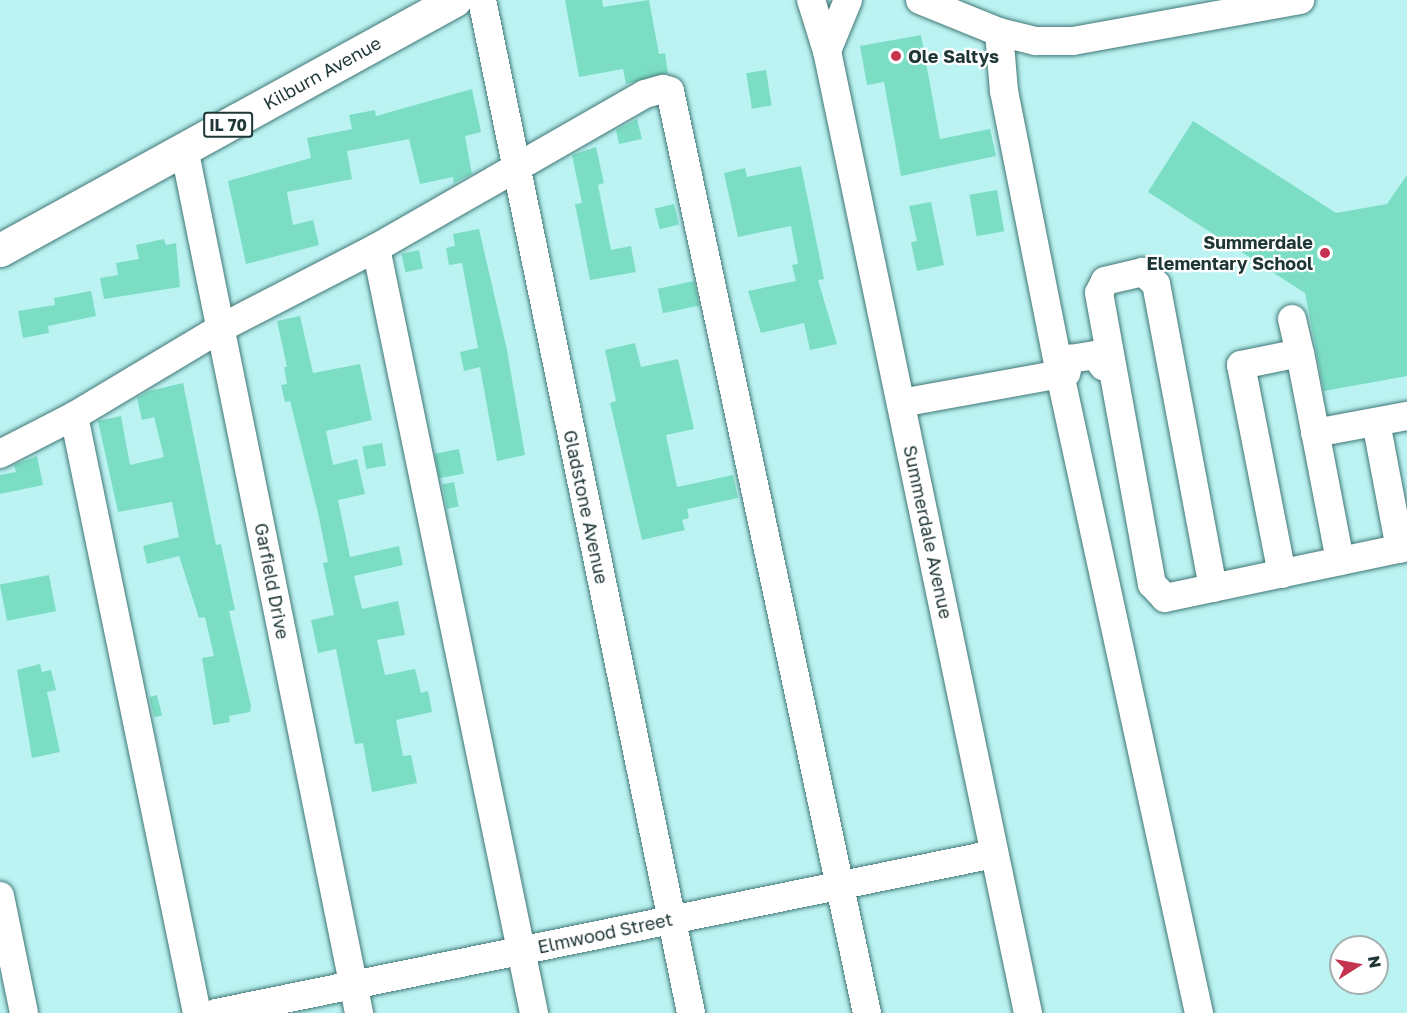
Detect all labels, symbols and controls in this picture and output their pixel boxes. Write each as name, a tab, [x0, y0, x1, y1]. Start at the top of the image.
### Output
street label: Kilburn Avenue	[259, 32, 385, 114]
place label: Ole Saltys	[908, 45, 999, 67]
marker: Ole Saltys	[889, 49, 903, 63]
road number: IL 70	[202, 112, 254, 138]
place label: Summerdale Elementary School	[1147, 232, 1313, 274]
marker: Summerdale Elementary School	[1318, 246, 1332, 260]
street label: Gladstone Avenue	[559, 428, 613, 586]
street label: Summerdale Avenue	[899, 443, 957, 621]
street label: Garfield Drive	[250, 521, 294, 641]
street label: Elmwood Street	[536, 908, 674, 958]
north arrow	[1329, 935, 1389, 995]
text: N	[1364, 954, 1386, 970]

